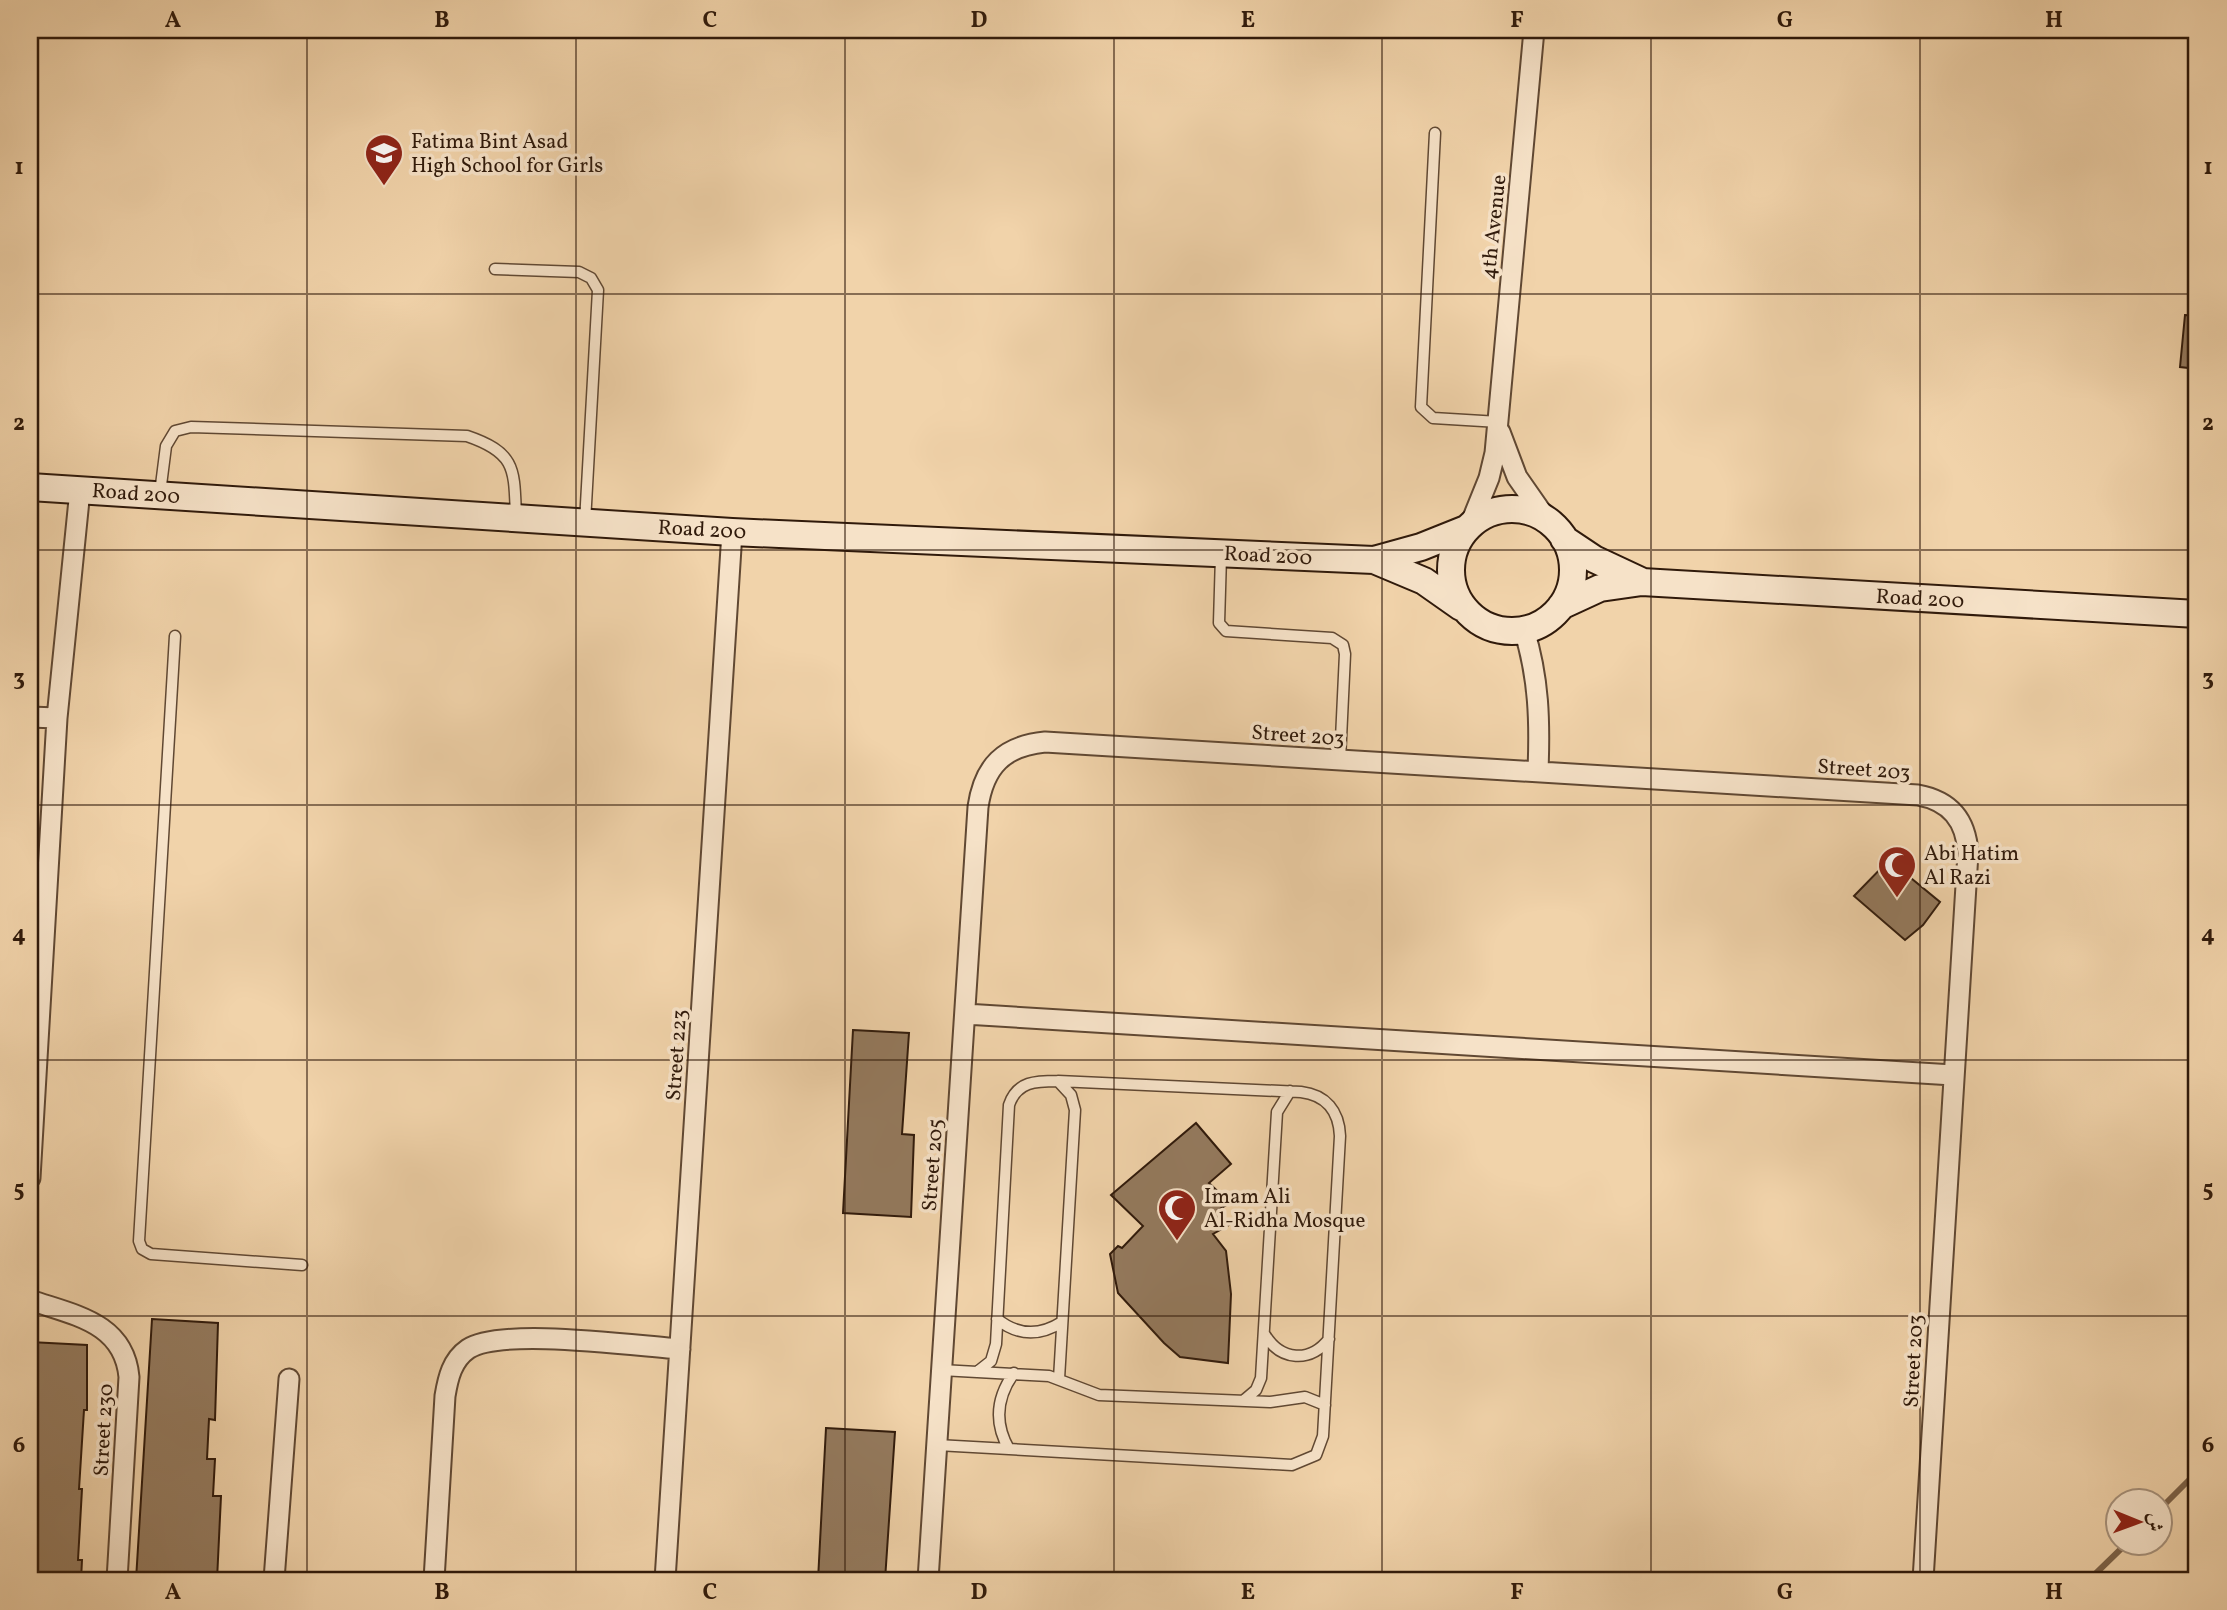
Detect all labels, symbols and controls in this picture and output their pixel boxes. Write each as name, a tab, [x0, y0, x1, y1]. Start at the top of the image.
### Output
text: A	[165, 5, 181, 37]
text: B	[434, 5, 450, 37]
text: C	[703, 5, 717, 37]
text: D	[971, 5, 988, 37]
text: E	[1241, 5, 1255, 37]
text: F	[1510, 5, 1524, 37]
text: G	[1777, 5, 1793, 37]
text: H	[2045, 5, 2063, 37]
place label: Fatima Bint Asad High School for Girls	[411, 128, 603, 181]
school or university icon: Fatima Bint Asad High School for Girls	[363, 132, 405, 187]
text: 1	[14, 152, 24, 184]
text: 1	[2203, 152, 2213, 184]
street label: 4th Avenue	[1475, 173, 1514, 281]
text: 2	[13, 408, 25, 440]
text: 2	[2202, 408, 2214, 440]
street label: Road 200	[91, 477, 181, 512]
street label: Road 200	[657, 514, 747, 547]
street label: Road 200	[1223, 540, 1313, 573]
street label: Road 200	[1875, 583, 1965, 616]
text: 3	[13, 663, 25, 695]
text: 3	[2202, 663, 2214, 695]
street label: Street 203	[1250, 719, 1345, 754]
street label: Street 203	[1816, 753, 1911, 788]
place label: Abi Hatim Al Razi	[1924, 840, 2019, 893]
mosque icon: Abi Hatim Al Razi	[1876, 844, 1918, 899]
text: 4	[12, 919, 26, 951]
text: 4	[2201, 919, 2215, 951]
street label: Street 223	[660, 1008, 695, 1102]
street label: Street 205	[916, 1118, 951, 1212]
text: 5	[13, 1174, 25, 1206]
text: 5	[2202, 1174, 2214, 1206]
place label: Imam Ali Al-Ridha Mosque	[1204, 1183, 1366, 1236]
mosque icon: Imam Ali Al-Ridha Mosque	[1156, 1187, 1198, 1242]
street label: Street 203	[1898, 1314, 1931, 1408]
street label: Street 230	[88, 1383, 121, 1477]
text: 6	[13, 1430, 25, 1462]
text: 6	[2202, 1430, 2214, 1462]
north arrow	[2104, 1488, 2174, 1558]
text: ش	[2141, 1513, 2167, 1532]
text: A	[165, 1577, 181, 1609]
text: B	[434, 1577, 450, 1609]
text: C	[703, 1577, 717, 1609]
text: D	[971, 1577, 988, 1609]
text: E	[1241, 1577, 1255, 1609]
text: F	[1510, 1577, 1524, 1609]
text: G	[1777, 1577, 1793, 1609]
text: H	[2045, 1577, 2063, 1609]

